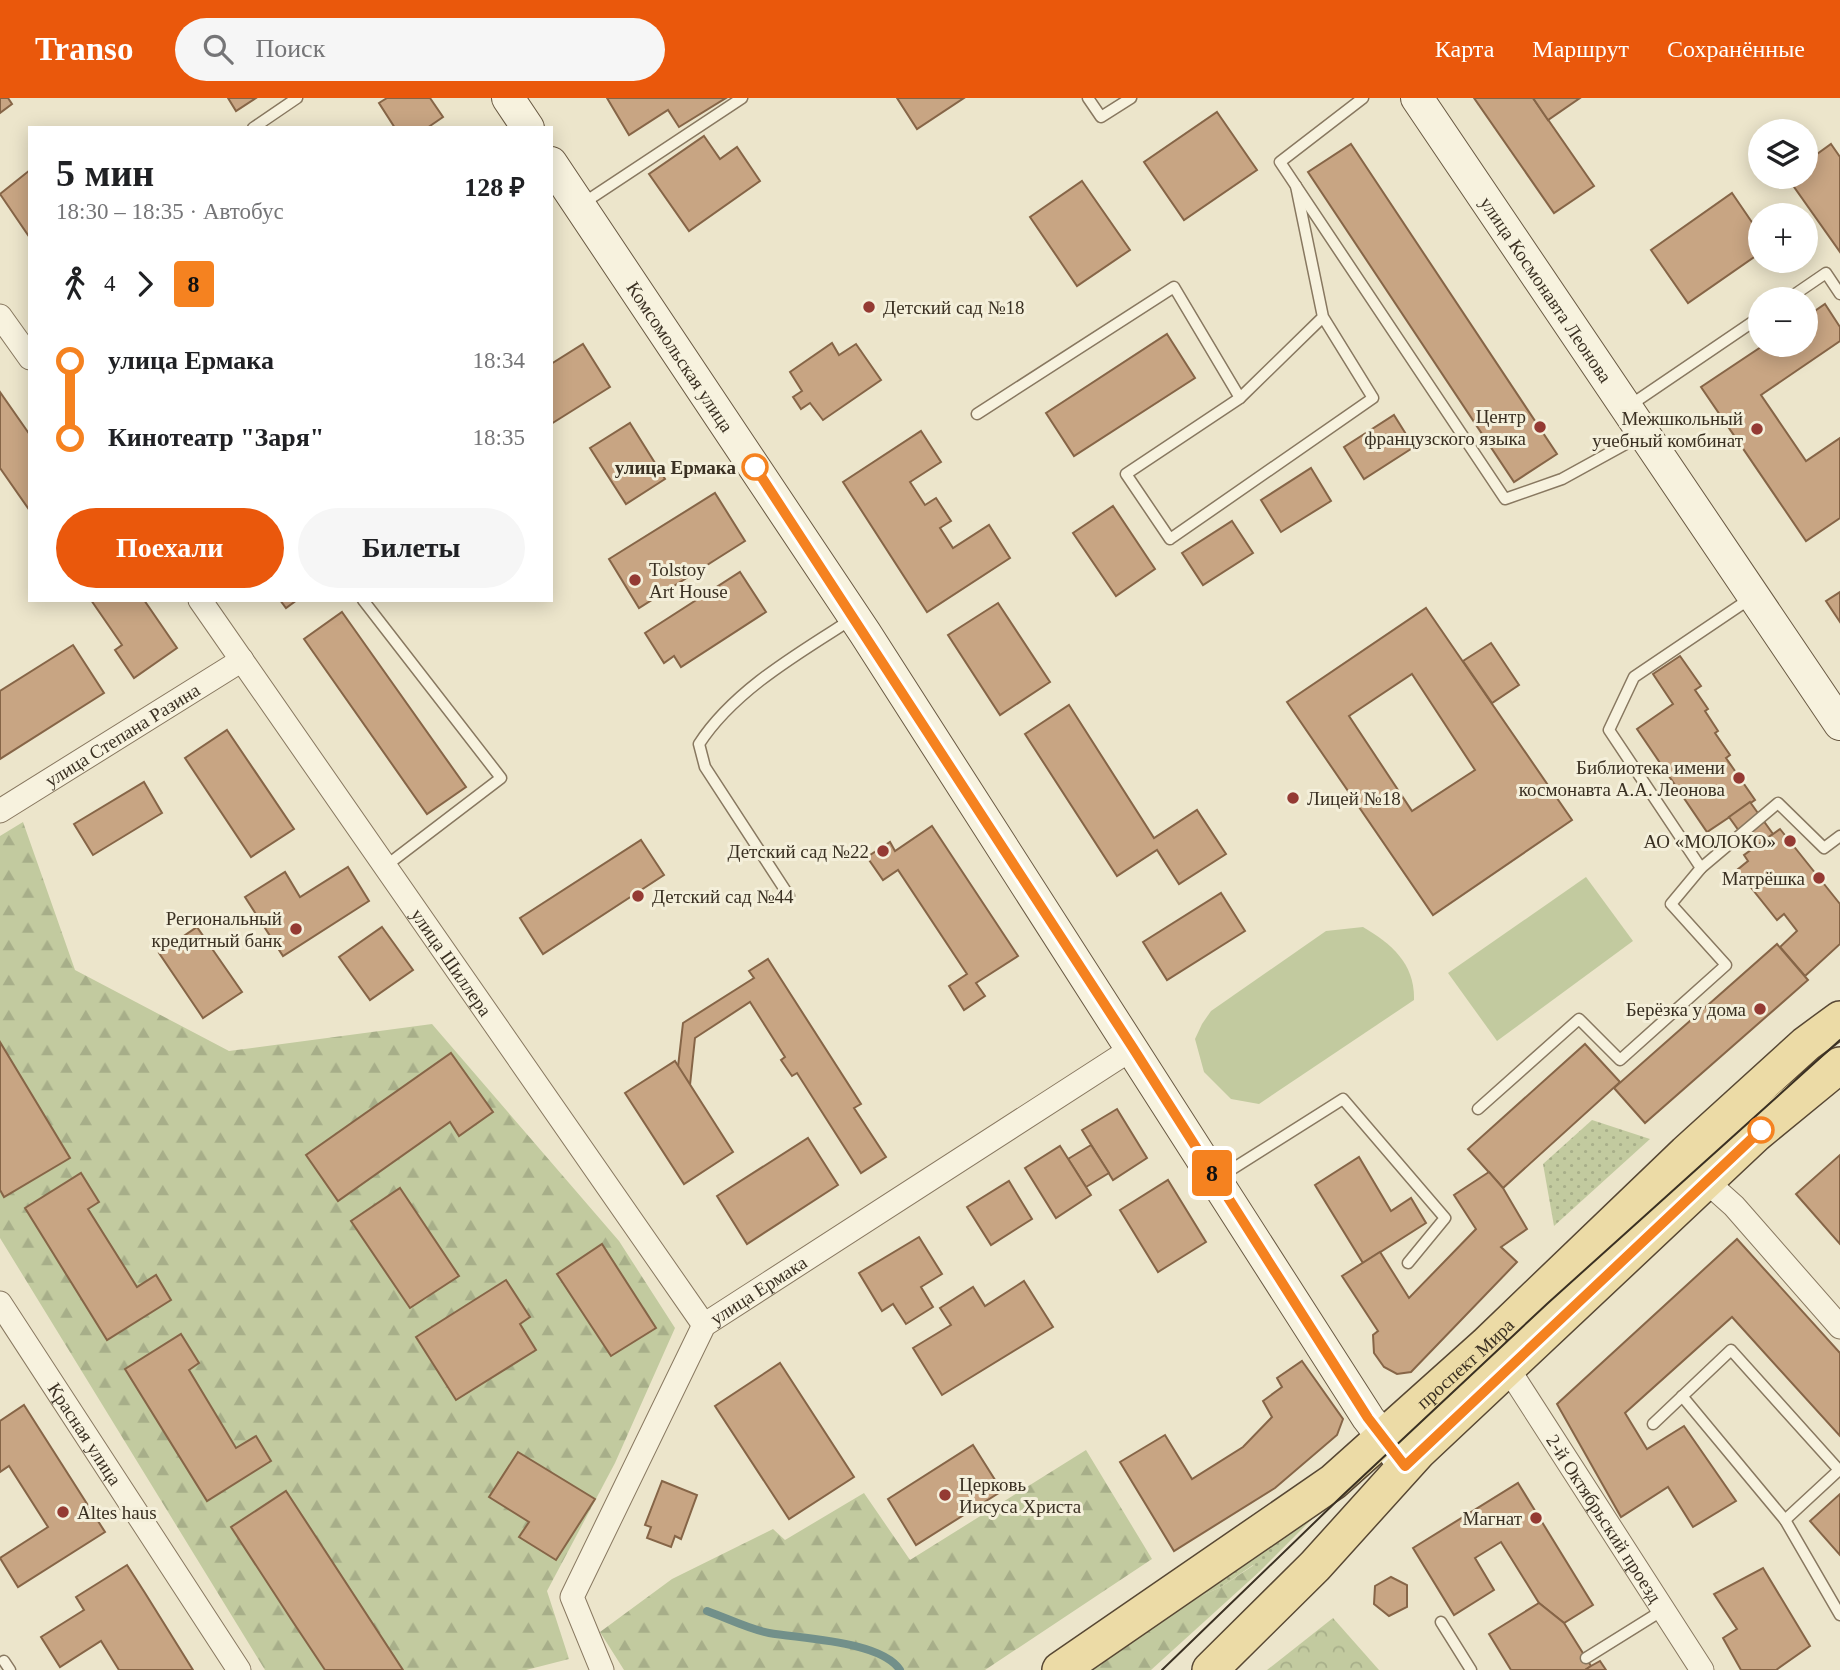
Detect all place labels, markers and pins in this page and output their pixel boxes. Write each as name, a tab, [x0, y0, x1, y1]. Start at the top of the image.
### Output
place label: Детский сад №18	[883, 297, 1025, 318]
marker: Детский сад №18	[861, 299, 877, 315]
place label: Центр французского языка	[1364, 406, 1527, 449]
place label: Межшкольный учебный комбинат	[1592, 408, 1744, 451]
marker: Центр французского языка	[1532, 419, 1548, 435]
marker: Межшкольный учебный комбинат	[1749, 421, 1765, 437]
marker: улица Ермака	[742, 454, 768, 480]
place label: улица Ермака	[615, 457, 736, 478]
place label: Tolstoy Art House	[649, 559, 728, 602]
marker: Tolstoy Art House	[627, 572, 643, 588]
place label: Библиотека имени космонавта А.А. Леонова	[1519, 757, 1726, 800]
marker: Библиотека имени космонавта А.А. Леонова	[1731, 770, 1747, 786]
place label: Лицей №18	[1307, 788, 1401, 809]
marker: Лицей №18	[1285, 790, 1301, 806]
place label: АО «МОЛОКО»	[1644, 831, 1776, 852]
marker: АО «МОЛОКО»	[1782, 833, 1798, 849]
place label: Детский сад №22	[727, 841, 869, 862]
marker: Детский сад №22	[875, 843, 891, 859]
place label: Матрёшка	[1722, 868, 1806, 889]
marker: Матрёшка	[1811, 870, 1827, 886]
place label: Детский сад №44	[652, 886, 794, 907]
marker: Детский сад №44	[630, 888, 646, 904]
place label: Региональный кредитный банк	[152, 908, 283, 951]
marker: Региональный кредитный банк	[288, 921, 304, 937]
place label: Берёзка у дома	[1626, 999, 1747, 1020]
marker: Берёзка у дома	[1752, 1001, 1768, 1017]
unlabelled marker	[1748, 1117, 1774, 1143]
place label: Церковь Иисуса Христа	[959, 1474, 1082, 1517]
marker: Церковь Иисуса Христа	[937, 1487, 953, 1503]
place label: Altes haus	[77, 1502, 157, 1523]
marker: Altes haus	[55, 1504, 71, 1520]
place label: Магнат	[1462, 1508, 1523, 1529]
marker: Магнат	[1528, 1510, 1544, 1526]

